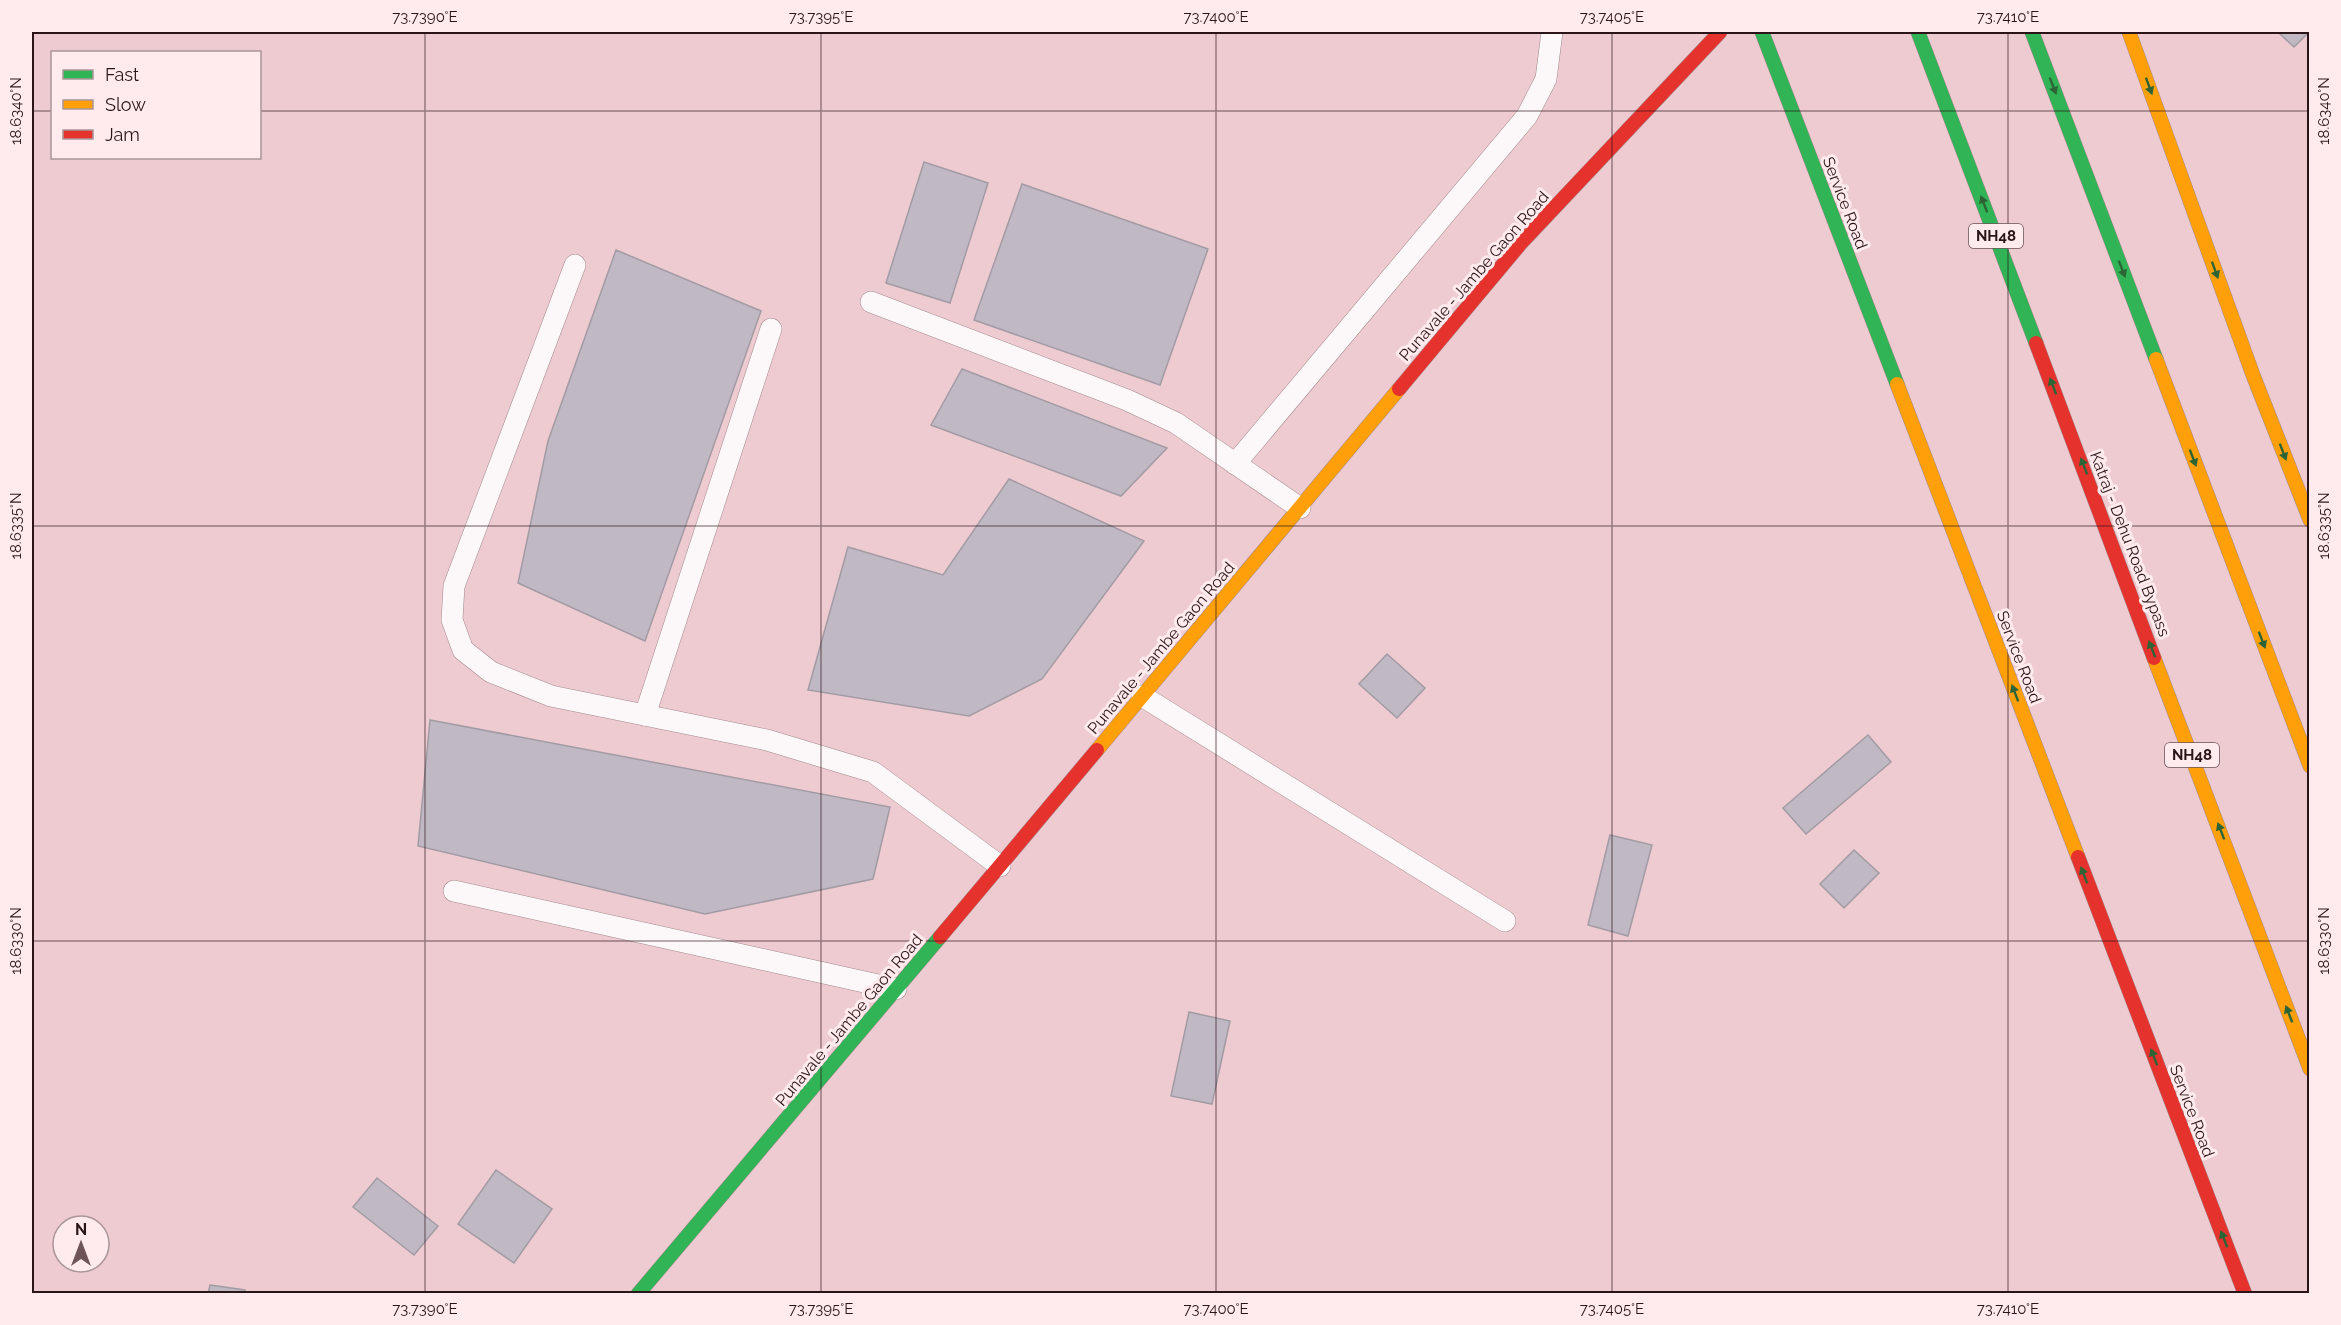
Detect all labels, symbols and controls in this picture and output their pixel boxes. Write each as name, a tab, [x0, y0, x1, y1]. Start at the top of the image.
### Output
text: 73.7390°E	[392, 8, 458, 26]
text: 73.7395°E	[789, 8, 853, 26]
text: 73.7400°E	[1183, 8, 1249, 26]
text: 73.7405°E	[1580, 8, 1644, 26]
text: 73.7410°E	[1977, 8, 2039, 26]
legend	[51, 51, 261, 159]
text: Fast	[105, 64, 139, 85]
text: 18.6340°N	[7, 77, 25, 145]
one-way arrow	[2048, 77, 2058, 95]
text: 18.6340°N	[2315, 77, 2333, 145]
one-way arrow	[2144, 78, 2154, 96]
text: Slow	[105, 94, 146, 115]
text: Jam	[105, 124, 140, 145]
street label: Service Road	[1819, 154, 1871, 252]
street label: Punavale - Jambe Gaon Road	[1395, 187, 1553, 365]
one-way arrow	[1979, 195, 1988, 213]
road number: NH48	[1969, 224, 2023, 248]
one-way arrow	[2117, 260, 2127, 278]
one-way arrow	[2211, 261, 2220, 279]
one-way arrow	[2048, 377, 2058, 395]
one-way arrow	[2279, 444, 2289, 462]
street label: Katraj - Dehu Road Bypass	[2086, 449, 2174, 639]
one-way arrow	[2188, 449, 2198, 467]
one-way arrow	[2078, 457, 2088, 475]
text: 18.6335°N	[7, 493, 25, 559]
text: 18.6335°N	[2315, 493, 2333, 559]
street label: Punavale - Jambe Gaon Road	[1084, 558, 1238, 738]
street label: Service Road	[1993, 608, 2045, 706]
one-way arrow	[2258, 631, 2267, 649]
one-way arrow	[2147, 639, 2157, 657]
one-way arrow	[2009, 683, 2019, 701]
road number: NH48	[2165, 743, 2219, 767]
one-way arrow	[2215, 822, 2225, 840]
one-way arrow	[2079, 865, 2089, 883]
text: 18.6330°N	[7, 907, 25, 975]
text: 18.6330°N	[2315, 907, 2333, 975]
street label: Punavale - Jambe Gaon Road	[772, 930, 926, 1110]
one-way arrow	[2284, 1005, 2293, 1023]
one-way arrow	[2149, 1048, 2158, 1066]
street label: Service Road	[2166, 1062, 2218, 1160]
north arrow	[51, 1214, 111, 1274]
text: N	[75, 1220, 87, 1239]
one-way arrow	[2219, 1230, 2228, 1248]
text: 73.7390°E	[392, 1300, 458, 1318]
text: 73.7395°E	[789, 1300, 853, 1318]
text: 73.7400°E	[1183, 1300, 1249, 1318]
text: 73.7405°E	[1580, 1300, 1644, 1318]
text: 73.7410°E	[1977, 1300, 2039, 1318]

